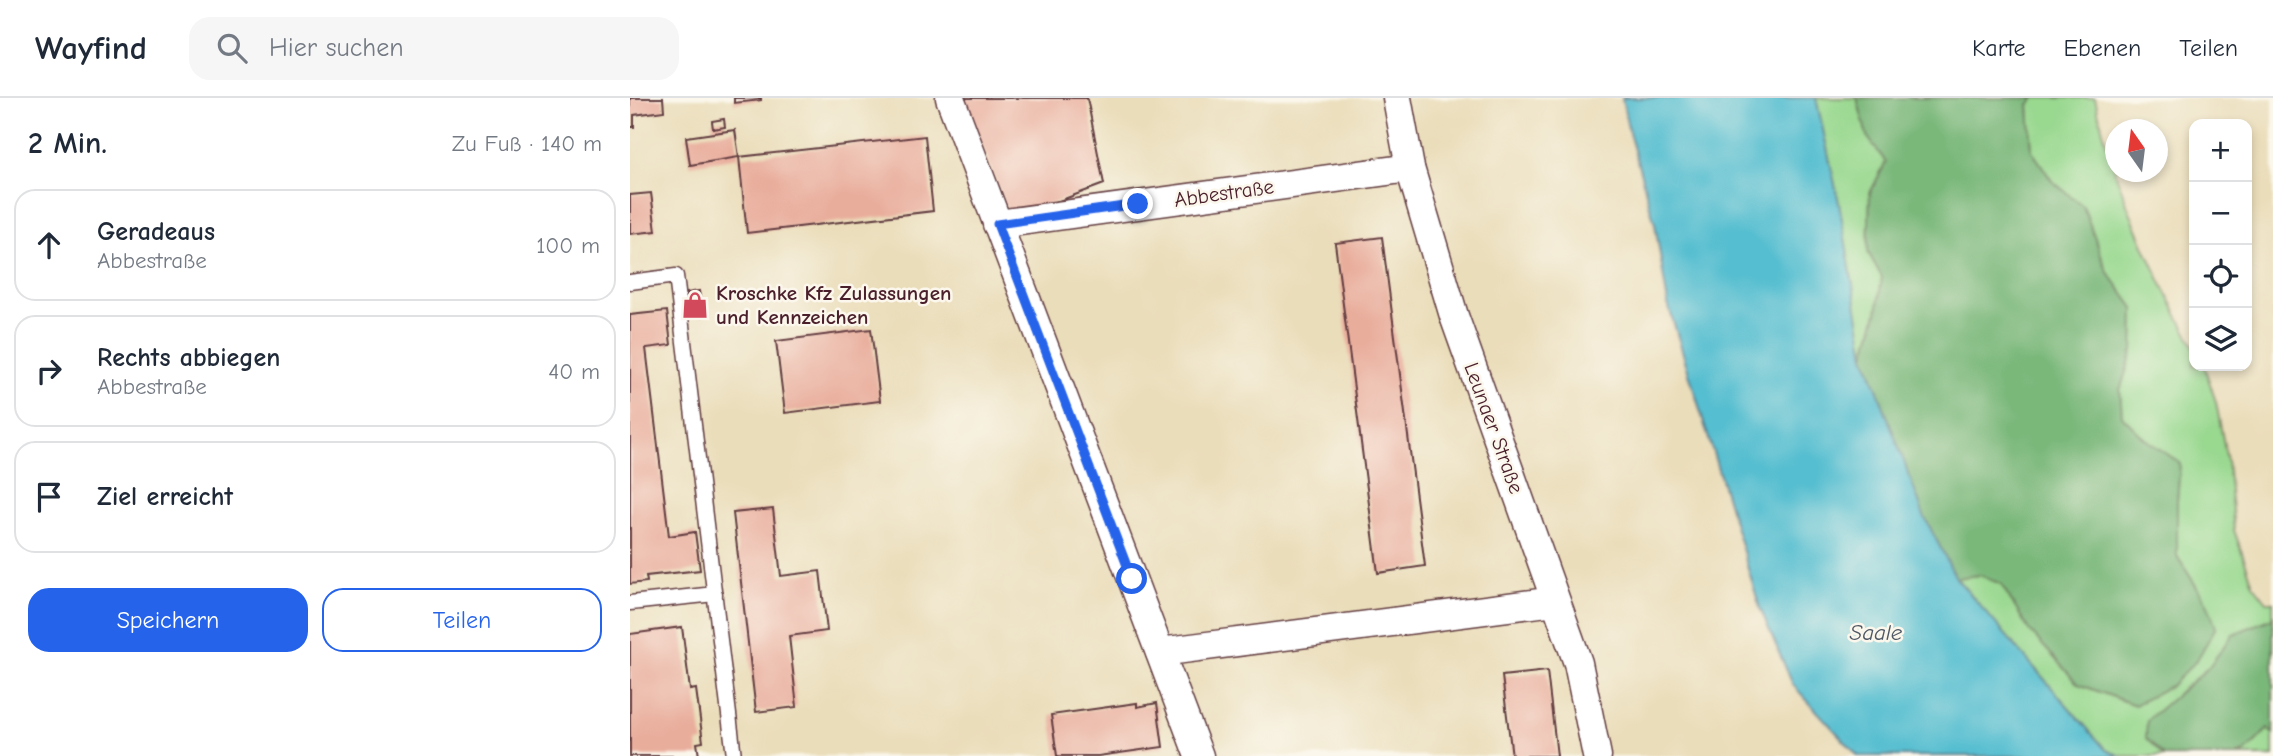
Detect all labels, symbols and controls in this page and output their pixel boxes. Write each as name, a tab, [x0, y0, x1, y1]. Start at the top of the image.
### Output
search box	[189, 17, 679, 80]
text: Wayfind	[35, 29, 147, 67]
icon: search	[213, 29, 251, 67]
text: Hier suchen	[269, 33, 404, 63]
text: Karte	[1972, 34, 2025, 62]
text: Ebenen	[2063, 34, 2141, 62]
text: Teilen	[2179, 34, 2238, 62]
north arrow	[2105, 119, 2168, 182]
map controls	[2189, 119, 2252, 371]
button: +	[2189, 119, 2252, 182]
text: 2 Min.	[28, 126, 107, 161]
text: Zu Fuß · 140 m	[452, 130, 602, 157]
street label: Abbestraße	[1173, 174, 1275, 212]
button: −	[2189, 182, 2252, 245]
route end	[1122, 188, 1153, 219]
text: Geradeaus	[97, 217, 215, 247]
icon: ahead	[30, 226, 68, 264]
text: 100 m	[536, 232, 600, 259]
button: locate	[2189, 245, 2252, 308]
text: Abbestraße	[97, 247, 207, 274]
place label: Kroschke Kfz Zulassungen und Kennzeichen	[716, 281, 951, 329]
shop icon: Kroschke Kfz Zulassungen und Kennzeichen	[680, 290, 710, 320]
button: layers	[2189, 308, 2252, 371]
text: Rechts abbiegen	[97, 343, 280, 373]
icon: right	[30, 352, 68, 390]
text: 40 m	[548, 358, 600, 385]
street label: Leunaer Straße	[1459, 359, 1529, 497]
text: Abbestraße	[97, 373, 207, 400]
icon: arrive	[30, 478, 68, 516]
text: Ziel erreicht	[97, 482, 233, 512]
route start	[1116, 563, 1147, 594]
button: Speichern	[28, 588, 308, 652]
button: Teilen	[322, 588, 602, 652]
water label: Saale	[1850, 619, 1903, 646]

